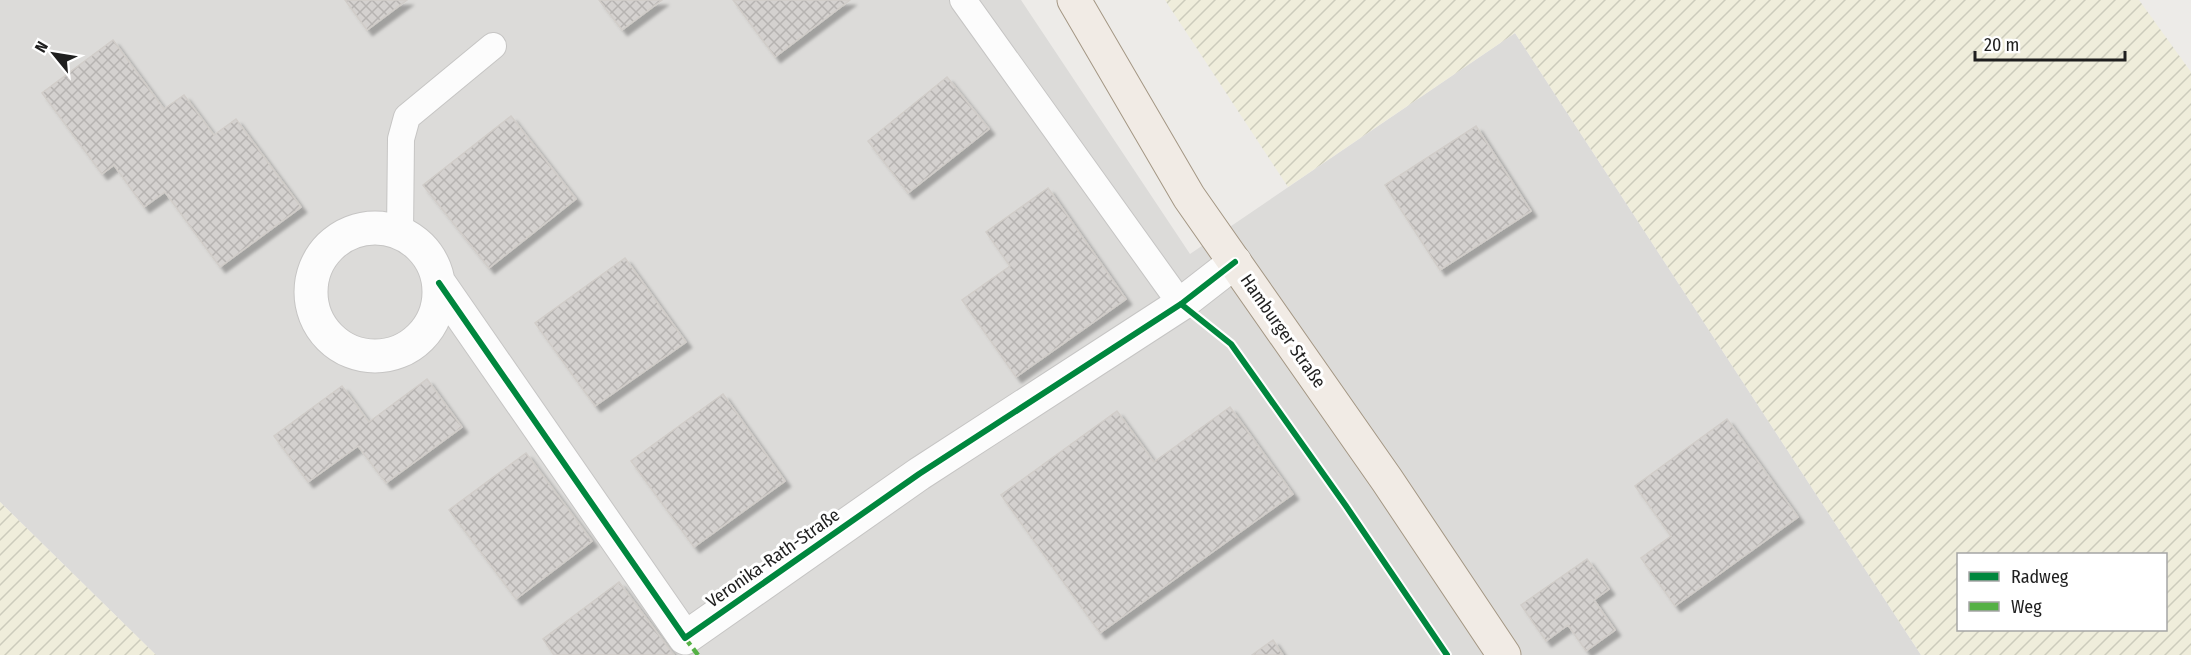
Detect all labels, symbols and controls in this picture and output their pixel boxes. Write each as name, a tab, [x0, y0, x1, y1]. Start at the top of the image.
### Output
north arrow	[24, 24, 84, 84]
scale bar	[1975, 24, 2125, 62]
text: 20 m	[1984, 34, 2019, 56]
text: N	[31, 38, 52, 56]
street label: Hamburger Straße	[1236, 270, 1331, 392]
street label: Veronika-Rath-Straße	[702, 504, 844, 612]
legend	[1957, 553, 2167, 631]
text: Radweg	[2011, 566, 2069, 588]
text: Weg	[2011, 596, 2042, 618]

